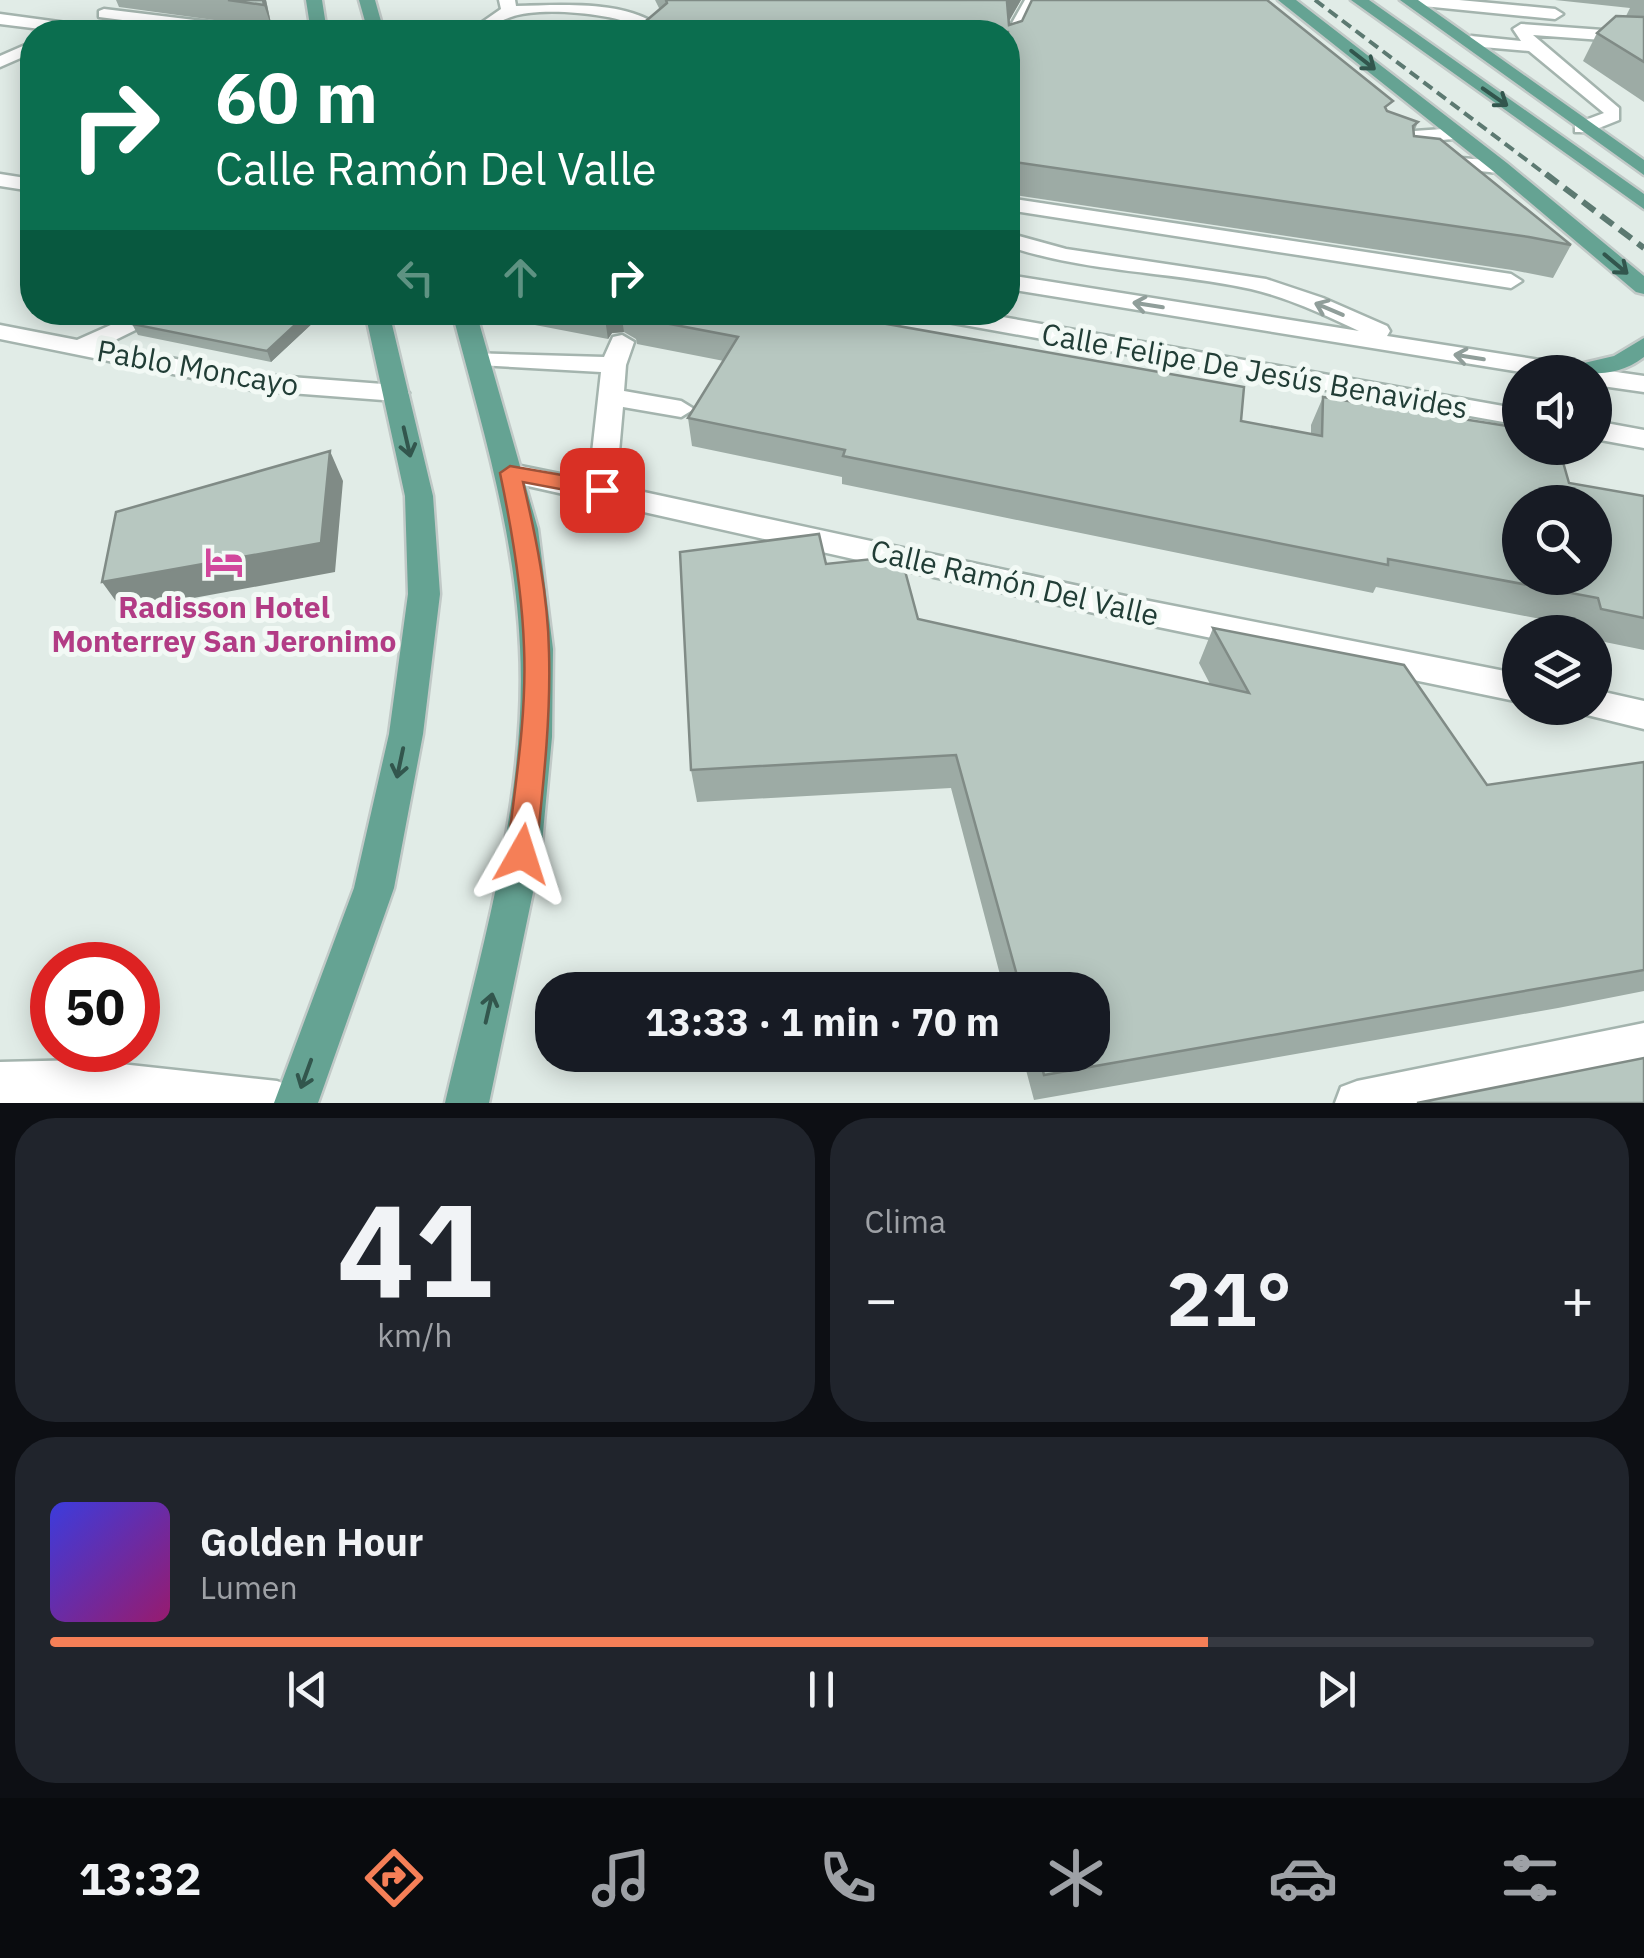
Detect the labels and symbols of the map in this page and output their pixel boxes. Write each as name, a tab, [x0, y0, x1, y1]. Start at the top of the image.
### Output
one-way arrow	[1349, 49, 1376, 70]
one-way arrow	[1481, 86, 1508, 107]
one-way arrow	[1602, 253, 1628, 275]
one-way arrow	[1132, 295, 1165, 314]
one-way arrow	[1314, 299, 1344, 317]
street label: Calle Felipe De Jesús Benavides	[1039, 313, 1471, 427]
street label: Pablo Moncayo	[94, 330, 302, 404]
one-way arrow	[1453, 348, 1485, 366]
one-way arrow	[399, 425, 417, 457]
pin	[560, 448, 645, 533]
street label: Calle Ramón Del Valle	[867, 530, 1163, 634]
hotel icon: Radisson Hotel Monterrey San Jeronimo	[203, 541, 245, 583]
place label: Radisson Hotel Monterrey San Jeronimo	[52, 587, 396, 660]
one-way arrow	[390, 746, 409, 778]
position arrow	[470, 802, 574, 906]
speed limit sign: 50	[30, 942, 160, 1072]
one-way arrow	[481, 993, 499, 1025]
one-way arrow	[296, 1057, 314, 1088]

